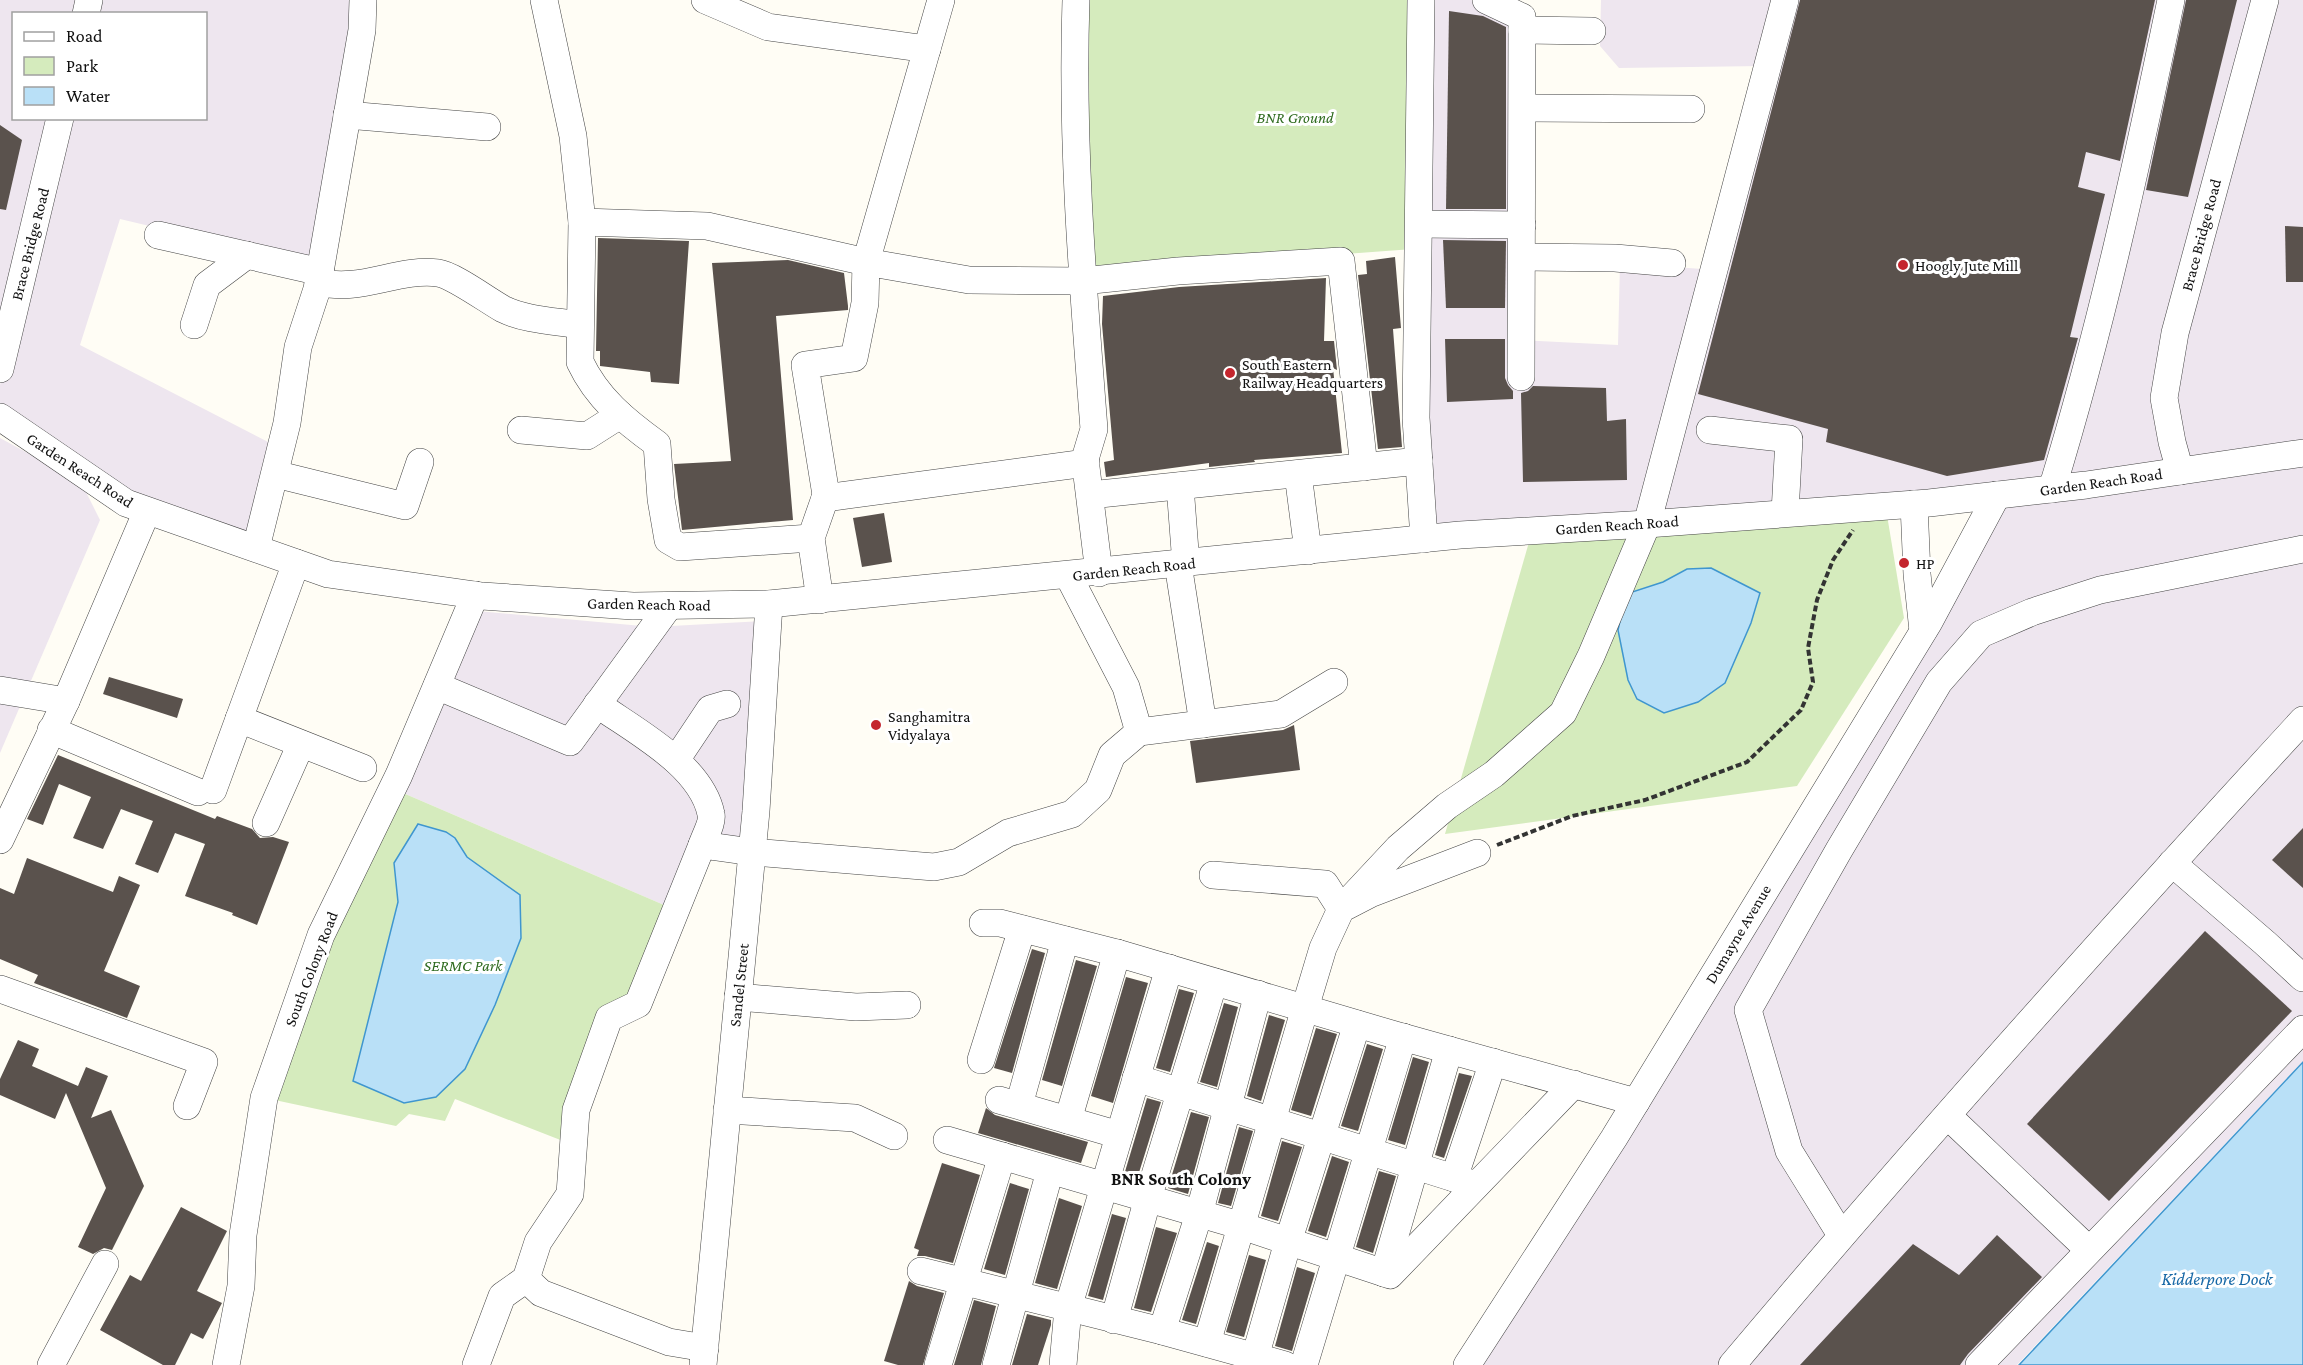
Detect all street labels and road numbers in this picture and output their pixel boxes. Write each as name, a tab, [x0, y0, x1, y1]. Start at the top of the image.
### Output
street label: Brace Bridge Road	[2178, 177, 2225, 293]
street label: Brace Bridge Road	[8, 185, 53, 302]
street label: Garden Reach Road	[24, 429, 137, 511]
street label: Garden Reach Road	[2039, 465, 2164, 499]
street label: Garden Reach Road	[1555, 512, 1680, 538]
street label: Garden Reach Road	[1072, 554, 1197, 584]
street label: Garden Reach Road	[587, 594, 712, 614]
street label: Dumayne Avenue	[1702, 881, 1775, 987]
street label: South Colony Road	[281, 909, 342, 1029]
street label: Sandel Street	[726, 942, 752, 1027]

